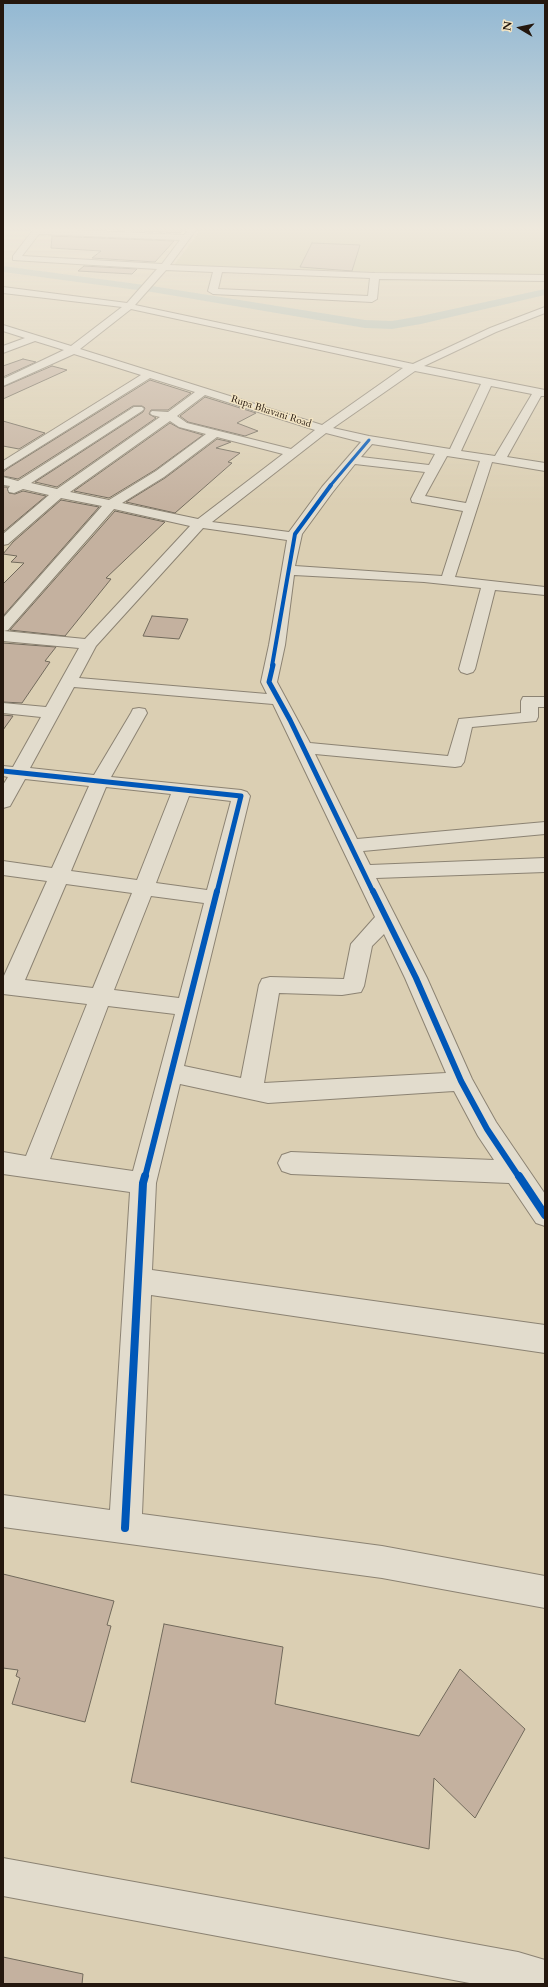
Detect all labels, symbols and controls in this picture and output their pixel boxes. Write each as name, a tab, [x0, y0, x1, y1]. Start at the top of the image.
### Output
north arrow	[500, 8, 540, 48]
text: N	[499, 20, 516, 32]
street label: Rupa Bhavani Road	[229, 393, 313, 431]

